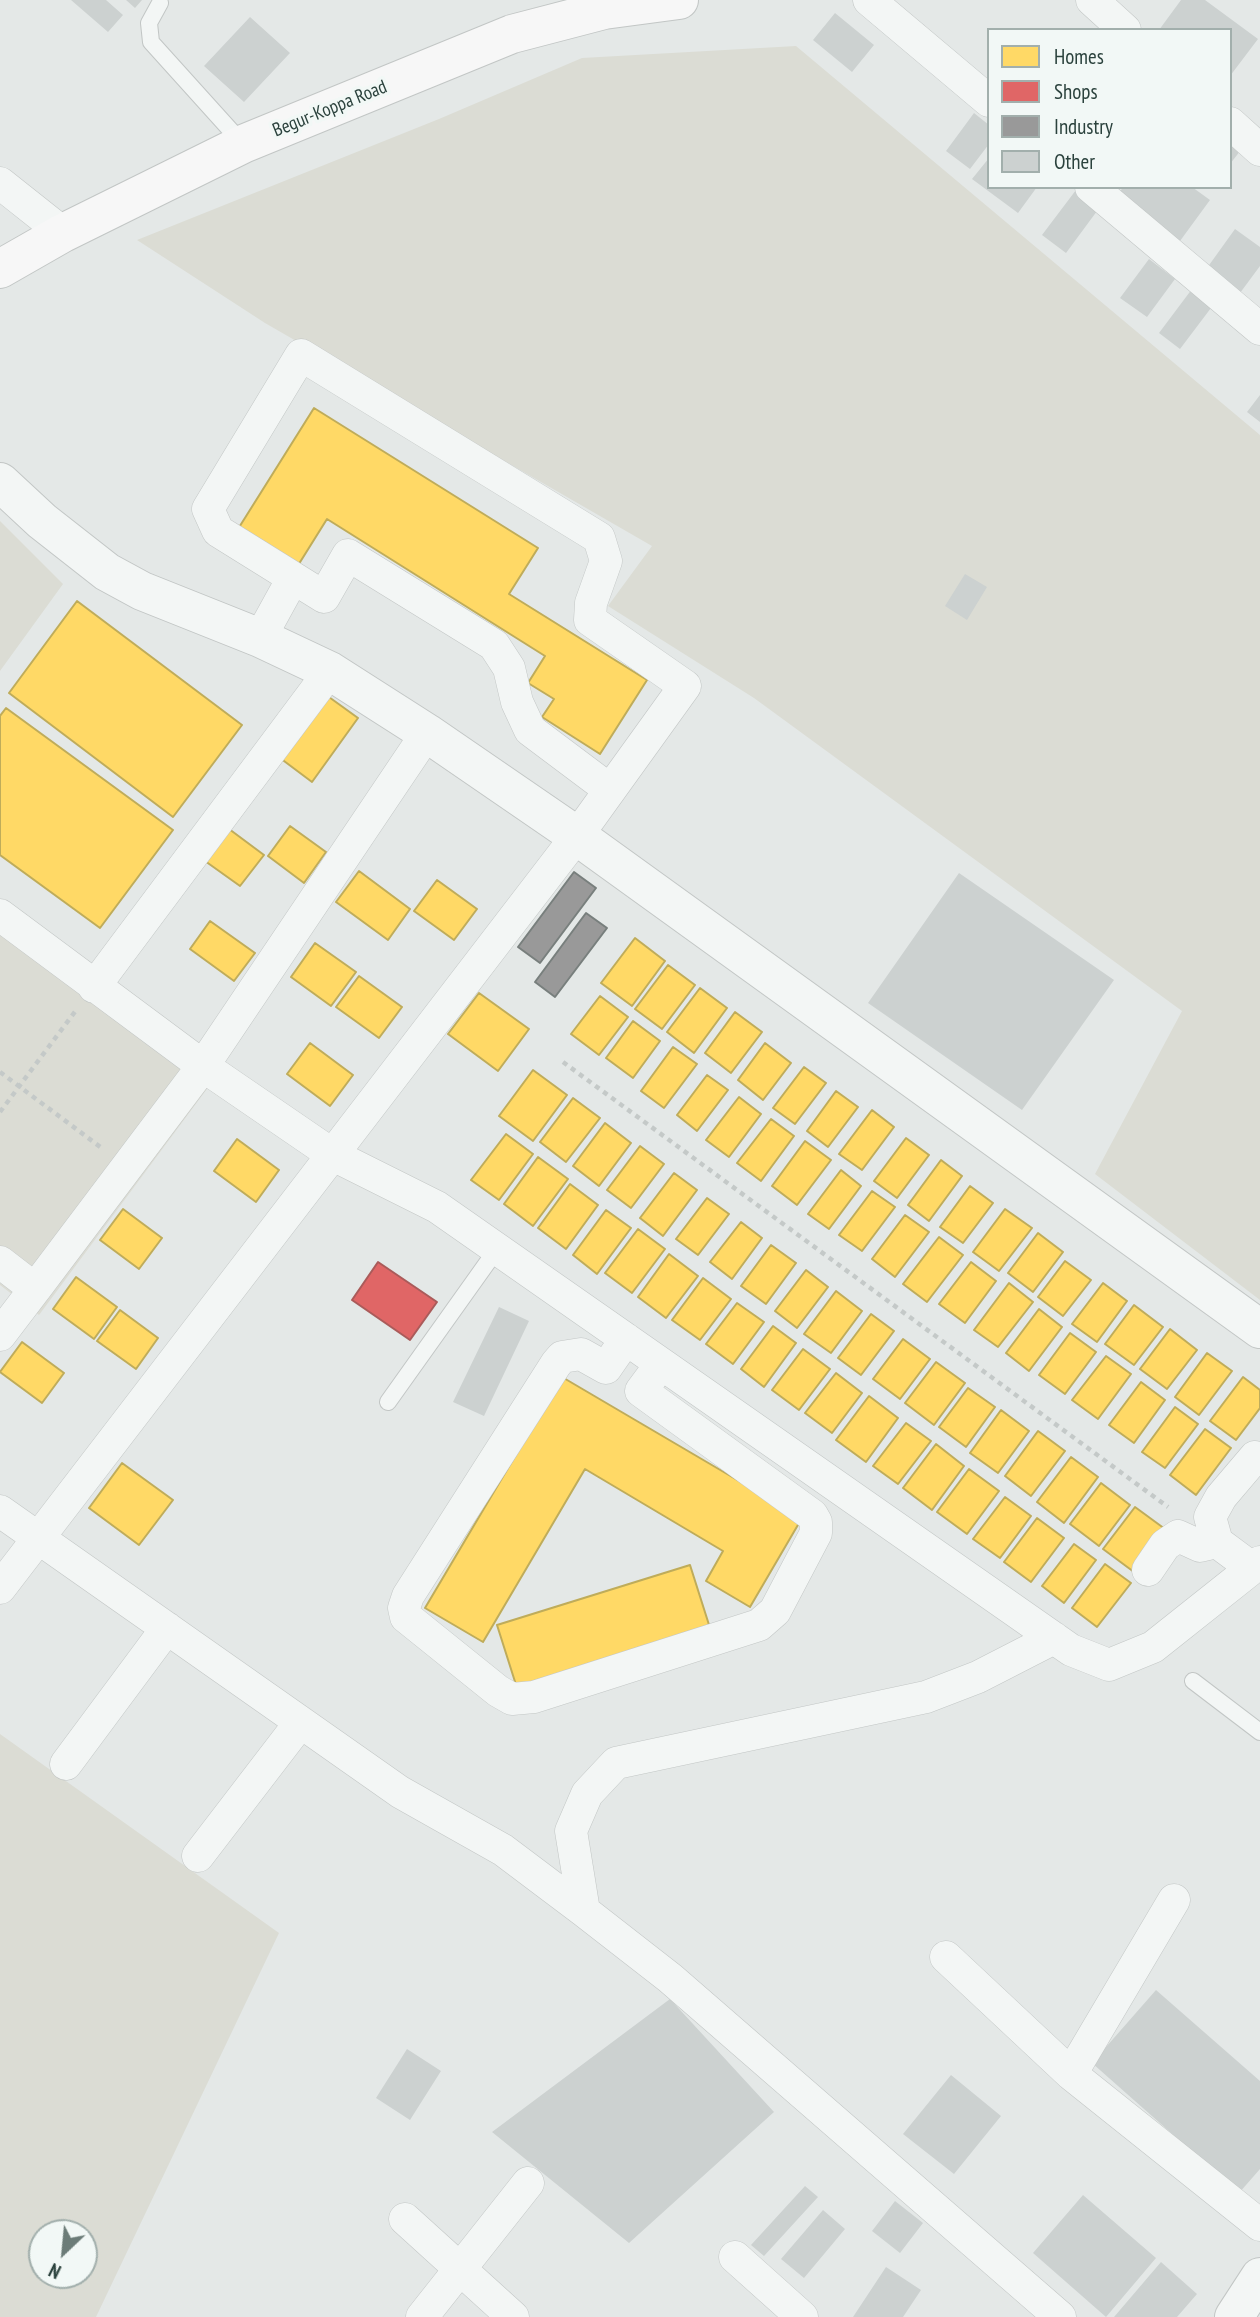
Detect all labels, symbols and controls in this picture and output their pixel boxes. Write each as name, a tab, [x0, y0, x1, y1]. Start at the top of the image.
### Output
legend	[987, 28, 1232, 189]
text: Homes	[1054, 43, 1104, 70]
street label: Begur-Koppa Road	[270, 76, 390, 142]
text: Shops	[1054, 78, 1098, 105]
text: Industry	[1054, 113, 1113, 140]
text: Other	[1054, 148, 1095, 175]
north arrow	[28, 2219, 98, 2289]
text: N	[45, 2258, 65, 2284]

